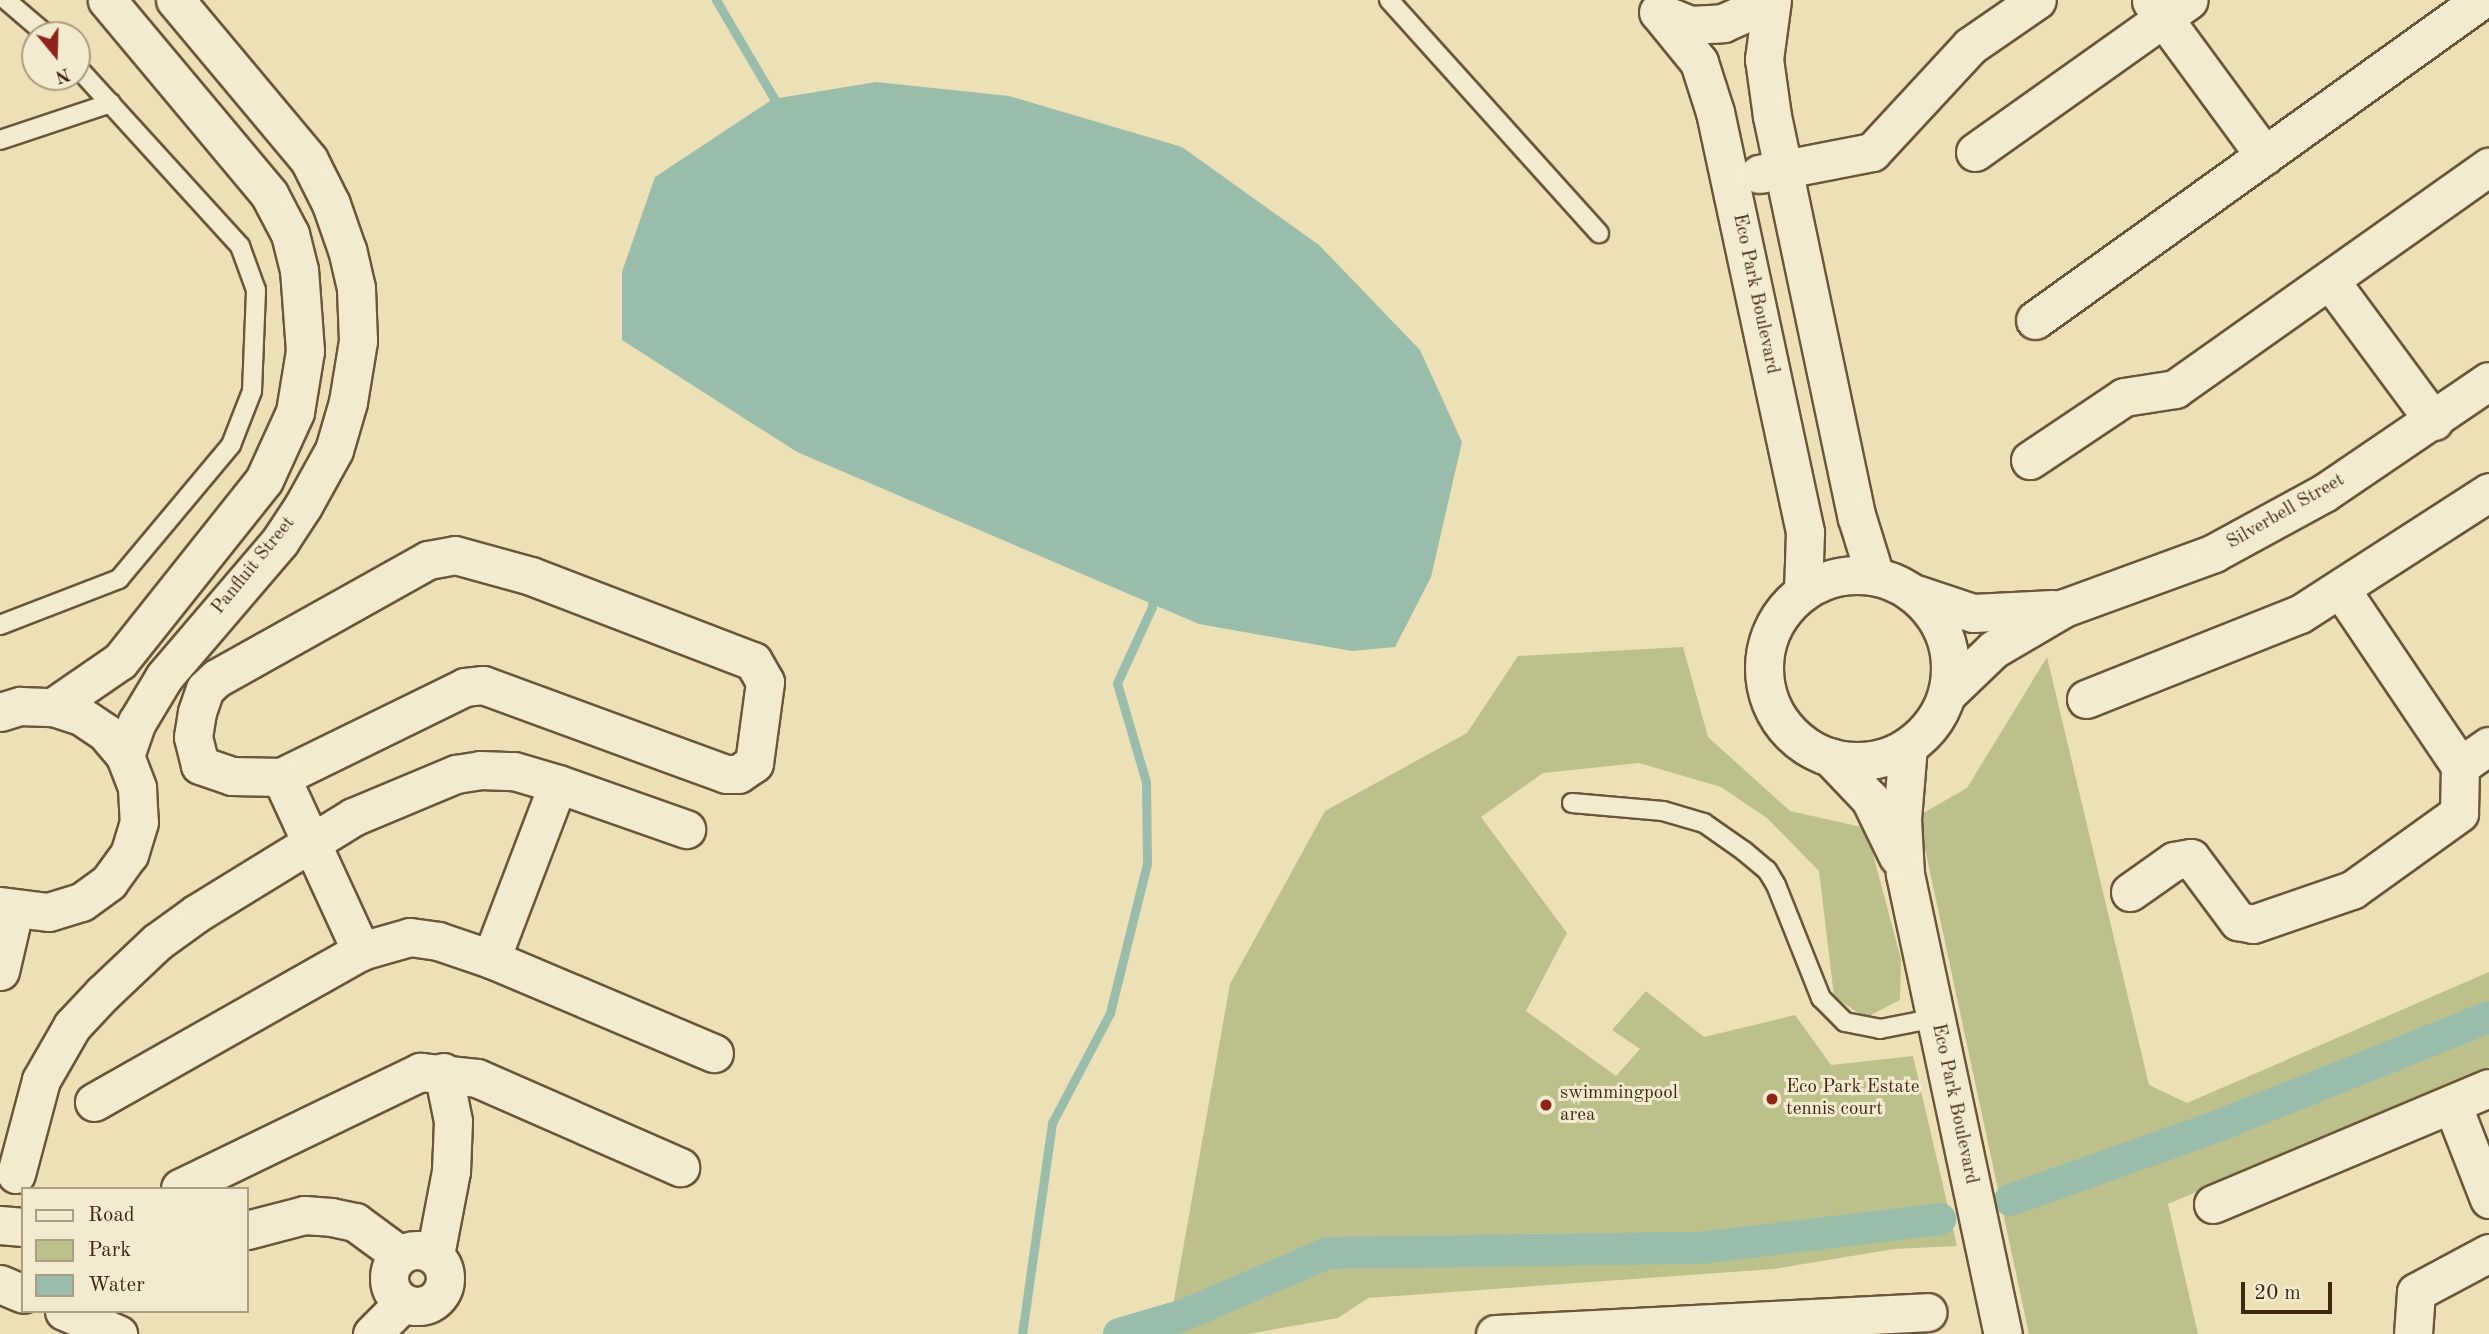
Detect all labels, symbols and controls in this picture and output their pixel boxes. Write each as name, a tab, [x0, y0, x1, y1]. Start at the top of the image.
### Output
north arrow	[21, 21, 91, 91]
text: N	[52, 63, 72, 86]
street label: Eco Park Boulevard	[1727, 212, 1783, 376]
street label: Silverbell Street	[2223, 469, 2349, 555]
street label: Panfluit Street	[208, 512, 300, 620]
street label: Eco Park Boulevard	[1926, 1022, 1982, 1186]
place label: Eco Park Estate tennis court	[1786, 1077, 1919, 1121]
place label: swimmingpool area	[1560, 1083, 1678, 1127]
marker: Eco Park Estate tennis court	[1764, 1091, 1780, 1107]
marker: swimmingpool area	[1538, 1097, 1554, 1113]
legend	[21, 1187, 248, 1313]
text: Road	[88, 1205, 135, 1226]
text: Park	[88, 1240, 131, 1261]
scale bar	[2244, 1268, 2335, 1312]
text: Water	[88, 1275, 145, 1296]
text: 20 m	[2254, 1283, 2301, 1304]

